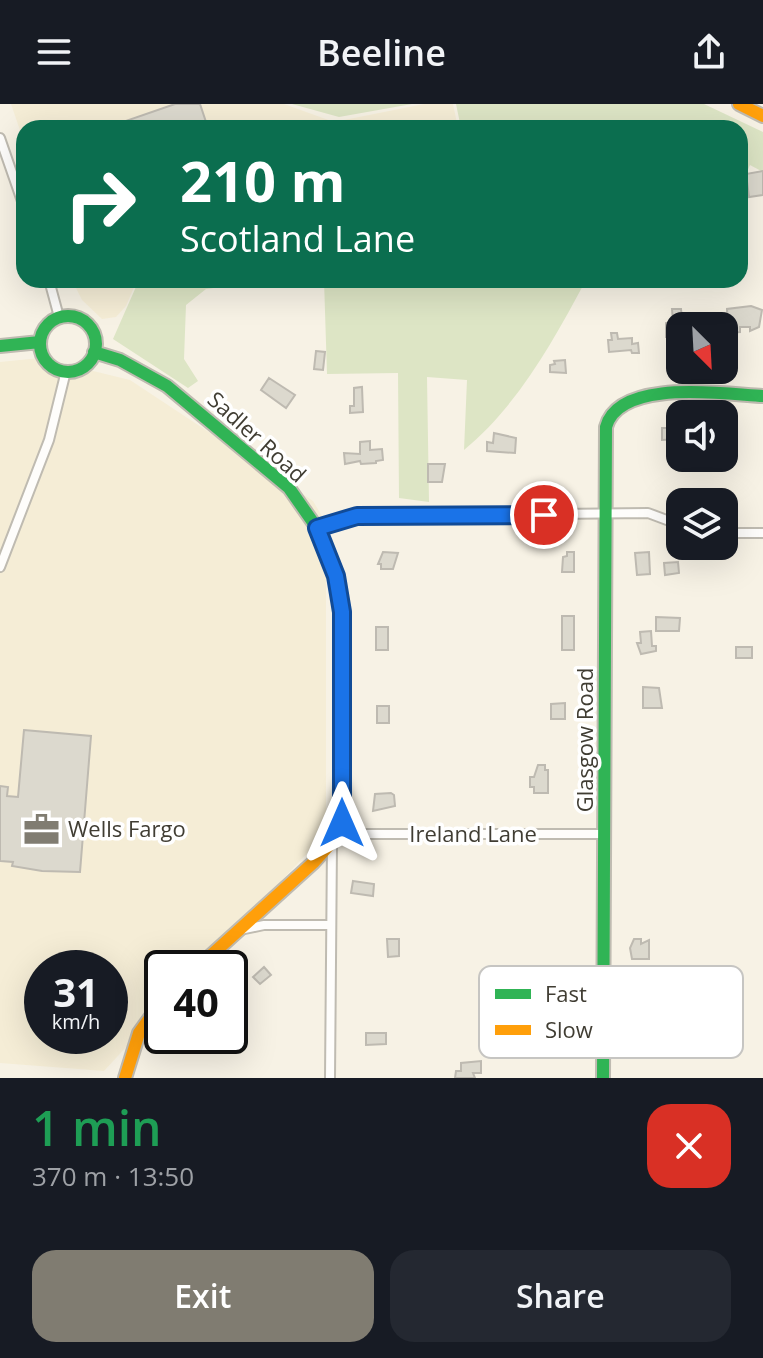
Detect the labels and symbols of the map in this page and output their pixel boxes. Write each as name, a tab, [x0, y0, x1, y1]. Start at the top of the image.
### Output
north arrow	[666, 312, 738, 384]
street label: Sadler Road	[202, 384, 313, 489]
pin	[510, 481, 578, 549]
street label: Glasgow Road	[569, 668, 599, 812]
position arrow	[300, 781, 384, 865]
office icon: Wells Fargo	[23, 810, 61, 848]
place label: Wells Fargo	[68, 813, 186, 843]
street label: Ireland Lane	[409, 818, 537, 848]
speed limit sign: 40	[144, 950, 248, 1054]
legend	[479, 966, 743, 1058]
text: Fast	[545, 978, 587, 1008]
text: Slow	[545, 1014, 593, 1044]

